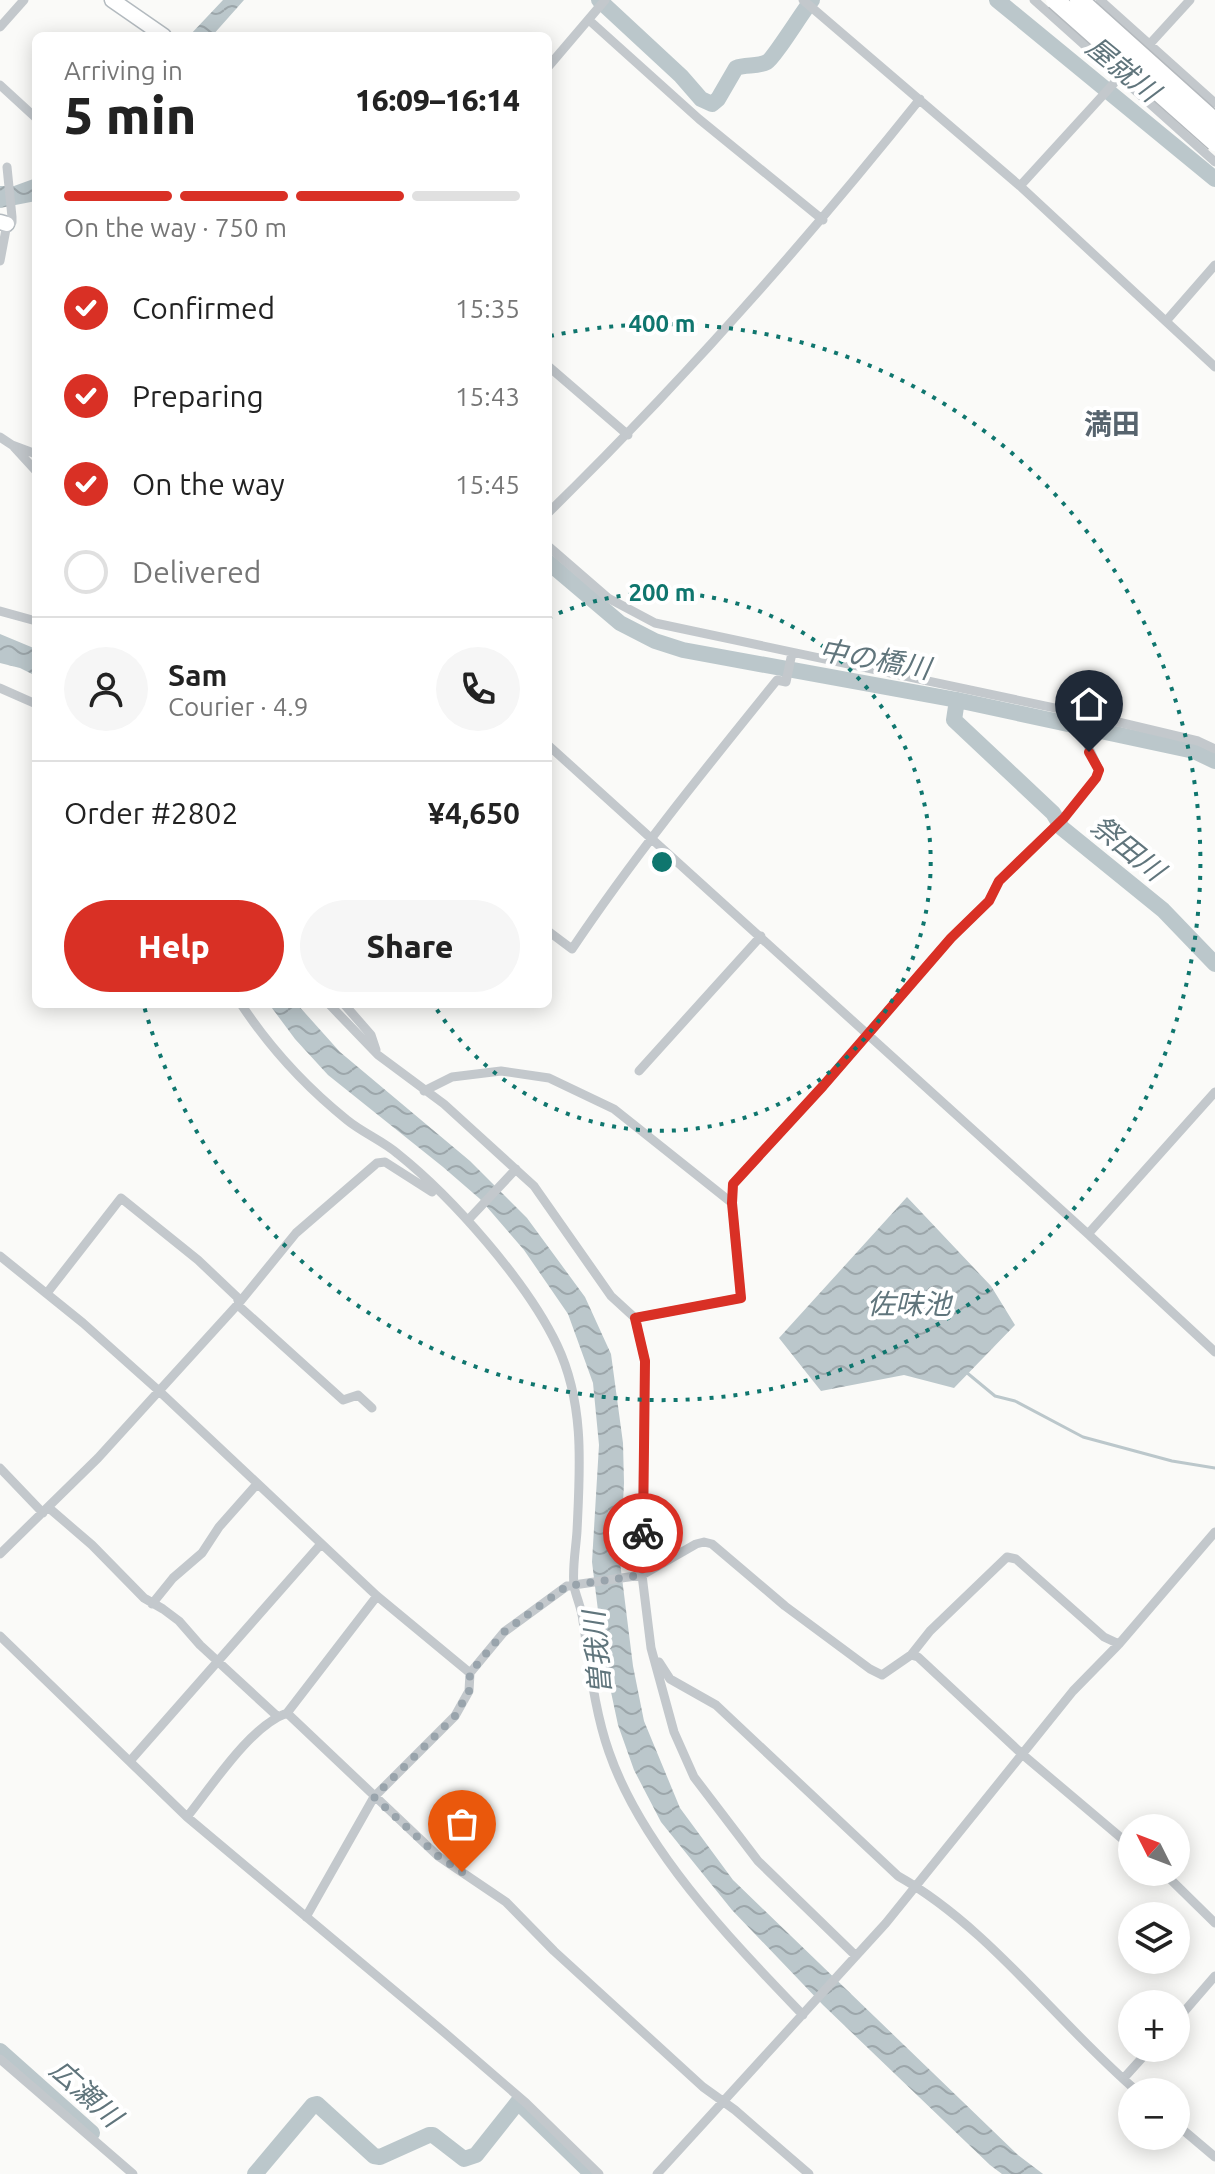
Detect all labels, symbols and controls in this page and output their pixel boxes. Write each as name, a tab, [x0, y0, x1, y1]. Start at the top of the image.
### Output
water label: 屋就川	[1081, 30, 1168, 109]
text: Arriving in	[64, 56, 183, 85]
text: 16:09–16:14	[355, 83, 520, 117]
text: 5 min	[64, 86, 196, 144]
text: On the way · 750 m	[64, 213, 287, 242]
icon: check	[64, 286, 108, 330]
text: Confirmed	[132, 291, 275, 325]
text: 15:35	[455, 294, 520, 323]
text: 400 m	[629, 310, 695, 337]
icon: check	[64, 374, 108, 418]
text: Preparing	[132, 379, 264, 413]
text: 15:43	[455, 382, 520, 411]
district label: 満田	[1084, 408, 1140, 439]
icon: check	[64, 462, 108, 506]
text: On the way	[132, 467, 285, 501]
text: 15:45	[455, 470, 520, 499]
text: Delivered	[132, 555, 261, 589]
text: 200 m	[629, 579, 695, 606]
water label: 中の橋川	[817, 634, 936, 684]
button: person	[64, 647, 148, 731]
button: phone	[436, 647, 520, 731]
text: Sam	[168, 658, 227, 692]
pin	[1055, 670, 1123, 752]
icon: home	[1067, 682, 1111, 726]
text: Courier · 4.9	[168, 692, 308, 721]
text: Order #2802	[64, 796, 238, 830]
text: ¥4,650	[428, 796, 520, 830]
water label: 祭田川	[1086, 809, 1173, 888]
centre of rings	[648, 848, 676, 876]
button: Help	[64, 900, 284, 992]
button: Share	[300, 900, 520, 992]
water label: 佐味池	[867, 1288, 954, 1319]
courier	[603, 1493, 683, 1573]
icon: bike	[621, 1511, 665, 1555]
water label: 曽我川	[577, 1607, 616, 1696]
pin	[428, 1790, 496, 1872]
icon: bag	[440, 1802, 484, 1846]
north arrow	[1118, 1814, 1190, 1886]
map controls	[1118, 1814, 1190, 2150]
button: layers	[1118, 1902, 1190, 1974]
button: +	[1118, 1990, 1190, 2062]
water label: 広瀬川	[45, 2053, 130, 2134]
button: −	[1118, 2078, 1190, 2150]

